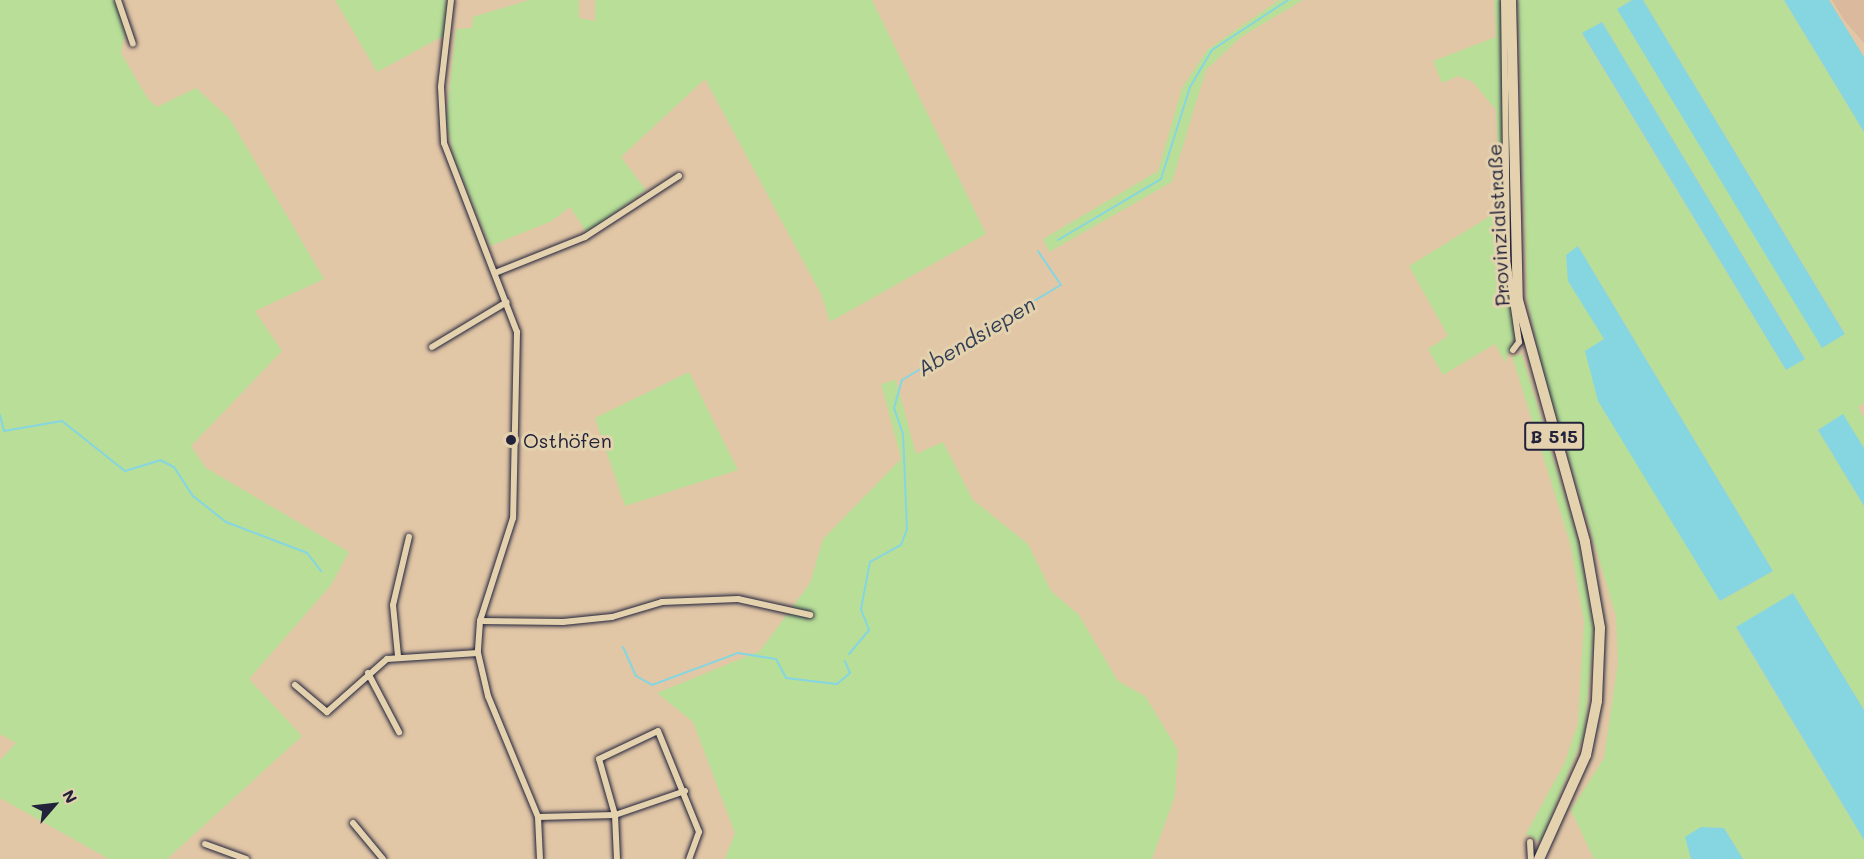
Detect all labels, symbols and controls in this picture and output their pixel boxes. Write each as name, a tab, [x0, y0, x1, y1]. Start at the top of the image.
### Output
street label: Provinzialstraße	[1482, 143, 1514, 307]
water label: Abendsiepen	[912, 291, 1040, 381]
road number: B 515	[1524, 421, 1584, 451]
place label: Osthöfen	[523, 428, 612, 452]
marker: Osthöfen	[504, 433, 518, 447]
north arrow	[24, 775, 84, 835]
text: N	[58, 786, 82, 807]

